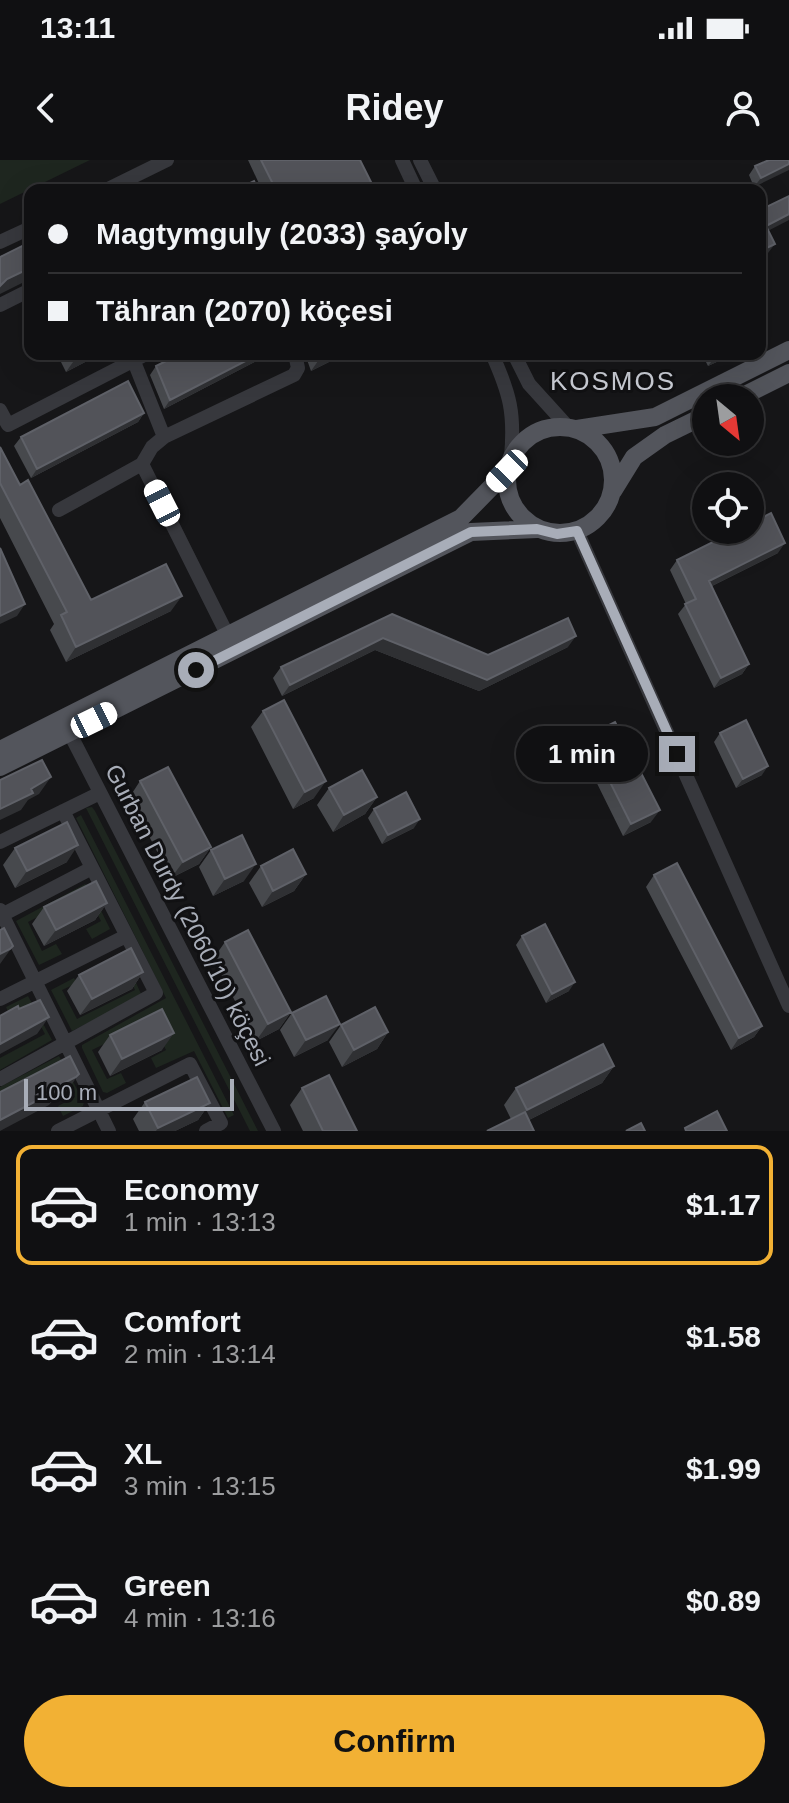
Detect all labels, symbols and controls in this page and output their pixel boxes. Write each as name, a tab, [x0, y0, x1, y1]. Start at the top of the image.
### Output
text: 13:11	[40, 11, 115, 44]
icon: back	[24, 86, 68, 130]
icon: person	[721, 86, 765, 130]
text: Ridey	[345, 87, 444, 128]
text: Magtymguly (2033) şaýoly	[96, 217, 468, 250]
text: Tähran (2070) köçesi	[96, 294, 393, 327]
district label: KOSMOS	[550, 366, 676, 396]
north arrow	[692, 384, 764, 456]
map controls	[692, 384, 764, 544]
car	[482, 445, 532, 497]
button: locate	[692, 472, 764, 544]
car	[140, 476, 184, 530]
route start	[178, 652, 214, 688]
car	[67, 699, 121, 741]
callout: 1 min	[517, 726, 649, 782]
route end	[659, 736, 695, 772]
text: 1 min	[548, 739, 616, 769]
street label: Gurban Durdy (2060/10) köçesi	[100, 760, 276, 1070]
scale bar	[24, 1075, 234, 1111]
text: 100 m	[36, 1080, 97, 1105]
icon: car	[28, 1169, 100, 1241]
text: Economy	[124, 1173, 259, 1206]
text: $1.17	[686, 1188, 761, 1221]
text: 1 min · 13:13	[124, 1207, 276, 1237]
icon: car	[28, 1301, 100, 1373]
text: Comfort	[124, 1305, 241, 1338]
text: $1.58	[686, 1320, 761, 1353]
text: 2 min · 13:14	[124, 1339, 276, 1369]
icon: car	[28, 1433, 100, 1505]
text: XL	[124, 1437, 162, 1470]
text: $1.99	[686, 1452, 761, 1485]
text: 3 min · 13:15	[124, 1471, 276, 1501]
icon: car	[28, 1565, 100, 1637]
text: Green	[124, 1569, 211, 1602]
text: $0.89	[686, 1584, 761, 1617]
text: 4 min · 13:16	[124, 1603, 276, 1633]
button: Confirm	[24, 1695, 765, 1787]

